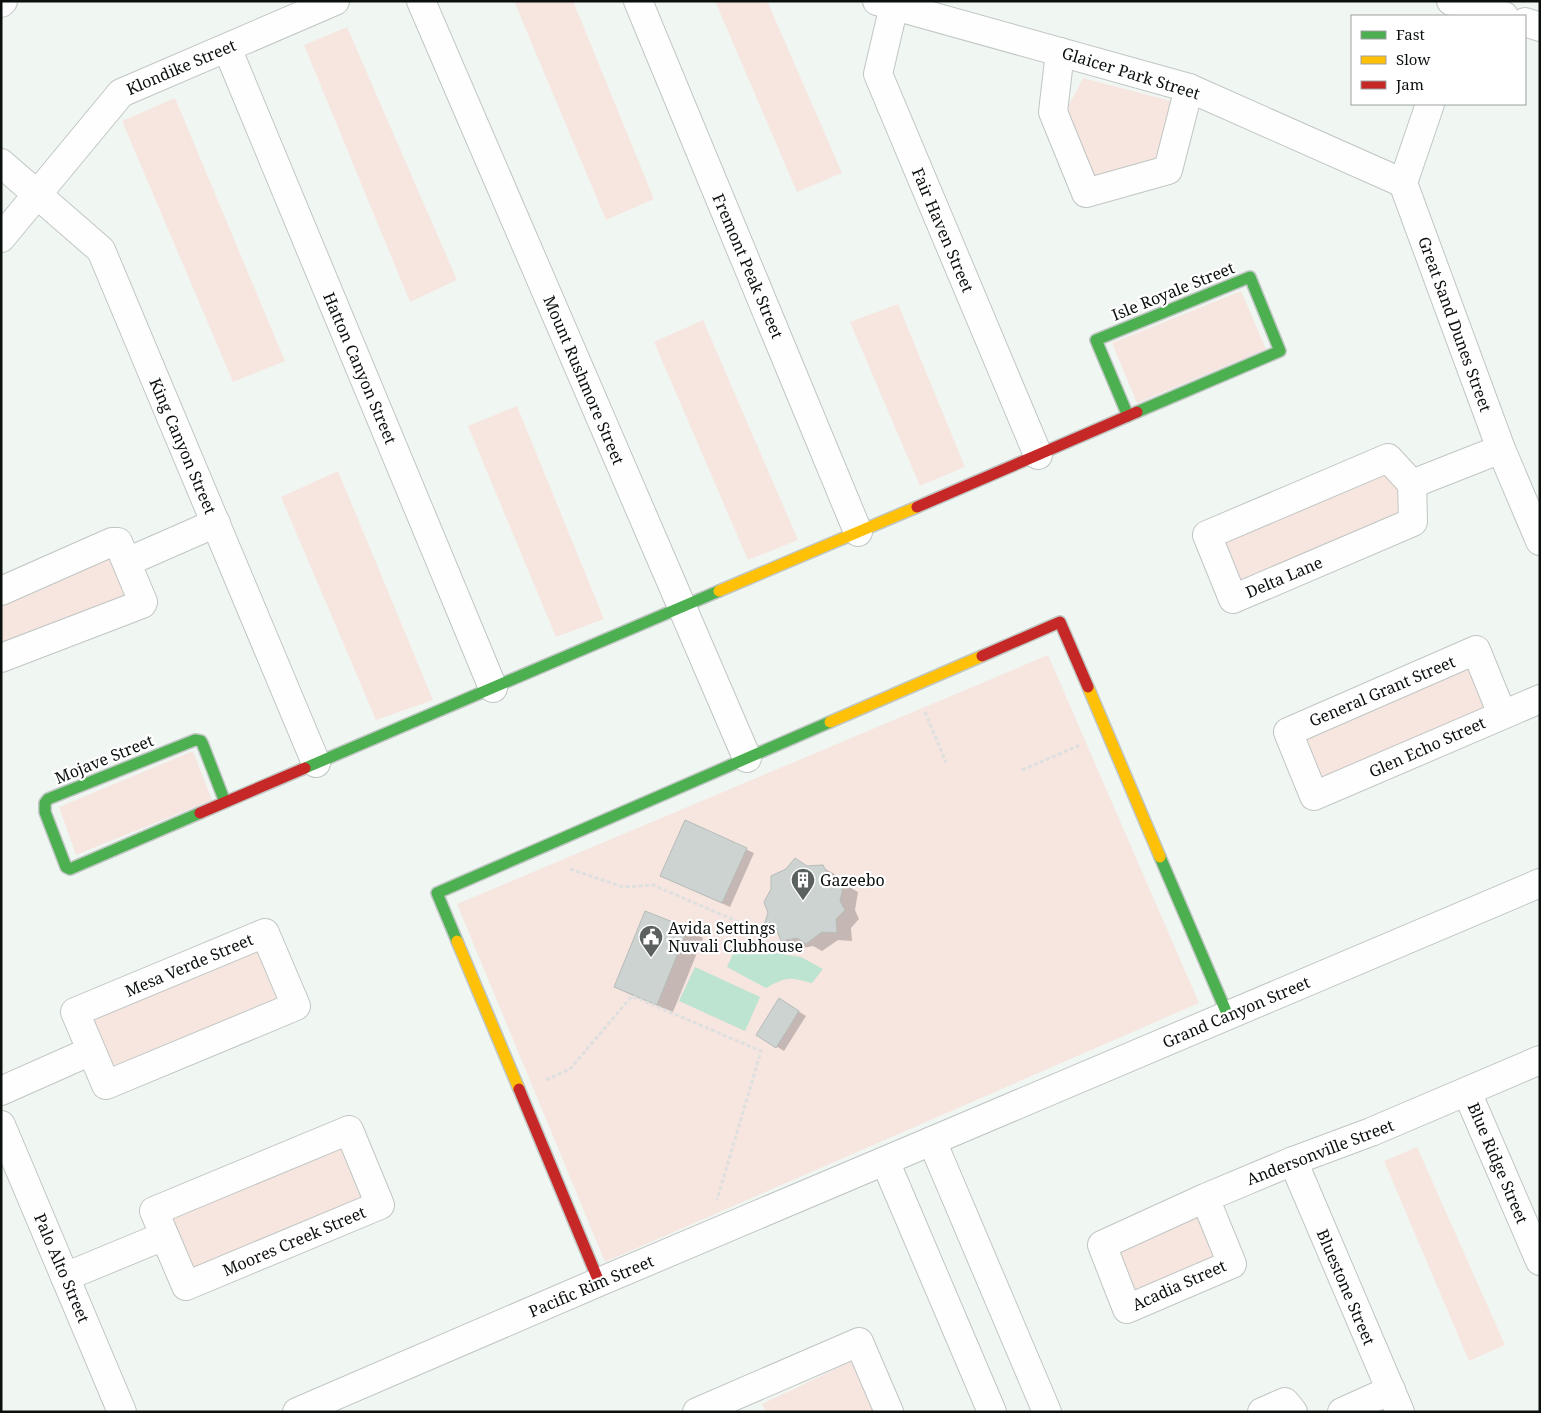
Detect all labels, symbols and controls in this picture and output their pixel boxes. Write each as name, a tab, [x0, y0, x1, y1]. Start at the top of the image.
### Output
legend	[1351, 15, 1526, 105]
text: Fast	[1396, 24, 1425, 44]
street label: Klondike Street	[123, 34, 240, 100]
street label: Glaicer Park Street	[1059, 42, 1203, 105]
text: Slow	[1396, 49, 1430, 69]
text: Jam	[1395, 74, 1424, 94]
street label: Fair Haven Street	[907, 164, 979, 296]
street label: Fremont Peak Street	[708, 190, 789, 342]
street label: Great Sand Dunes Street	[1413, 233, 1497, 415]
street label: Isle Royale Street	[1108, 256, 1238, 326]
street label: Hatton Canyon Street	[318, 289, 402, 448]
street label: Mount Rushmore Street	[538, 292, 630, 468]
street label: King Canyon Street	[144, 375, 222, 518]
street label: Delta Lane	[1242, 551, 1326, 603]
street label: General Grant Street	[1306, 650, 1459, 732]
street label: Glen Echo Street	[1365, 711, 1489, 783]
street label: Mojave Street	[51, 729, 157, 789]
building icon: Gazeebo	[790, 867, 816, 901]
place label: Gazeebo	[820, 869, 885, 891]
place label: Avida Settings Nuvali Clubhouse	[668, 917, 803, 957]
public building icon: Avida Settings Nuvali Clubhouse	[638, 924, 664, 958]
street label: Mesa Verde Street	[122, 928, 257, 1002]
street label: Grand Canyon Street	[1159, 971, 1313, 1053]
street label: Blue Ridge Street	[1463, 1099, 1534, 1227]
street label: Andersonville Street	[1243, 1114, 1397, 1190]
street label: Moores Creek Street	[219, 1201, 369, 1281]
street label: Palo Alto Street	[29, 1210, 95, 1326]
street label: Bluestone Street	[1312, 1226, 1380, 1349]
street label: Pacific Rim Street	[525, 1250, 657, 1322]
street label: Acadia Street	[1129, 1254, 1230, 1316]

